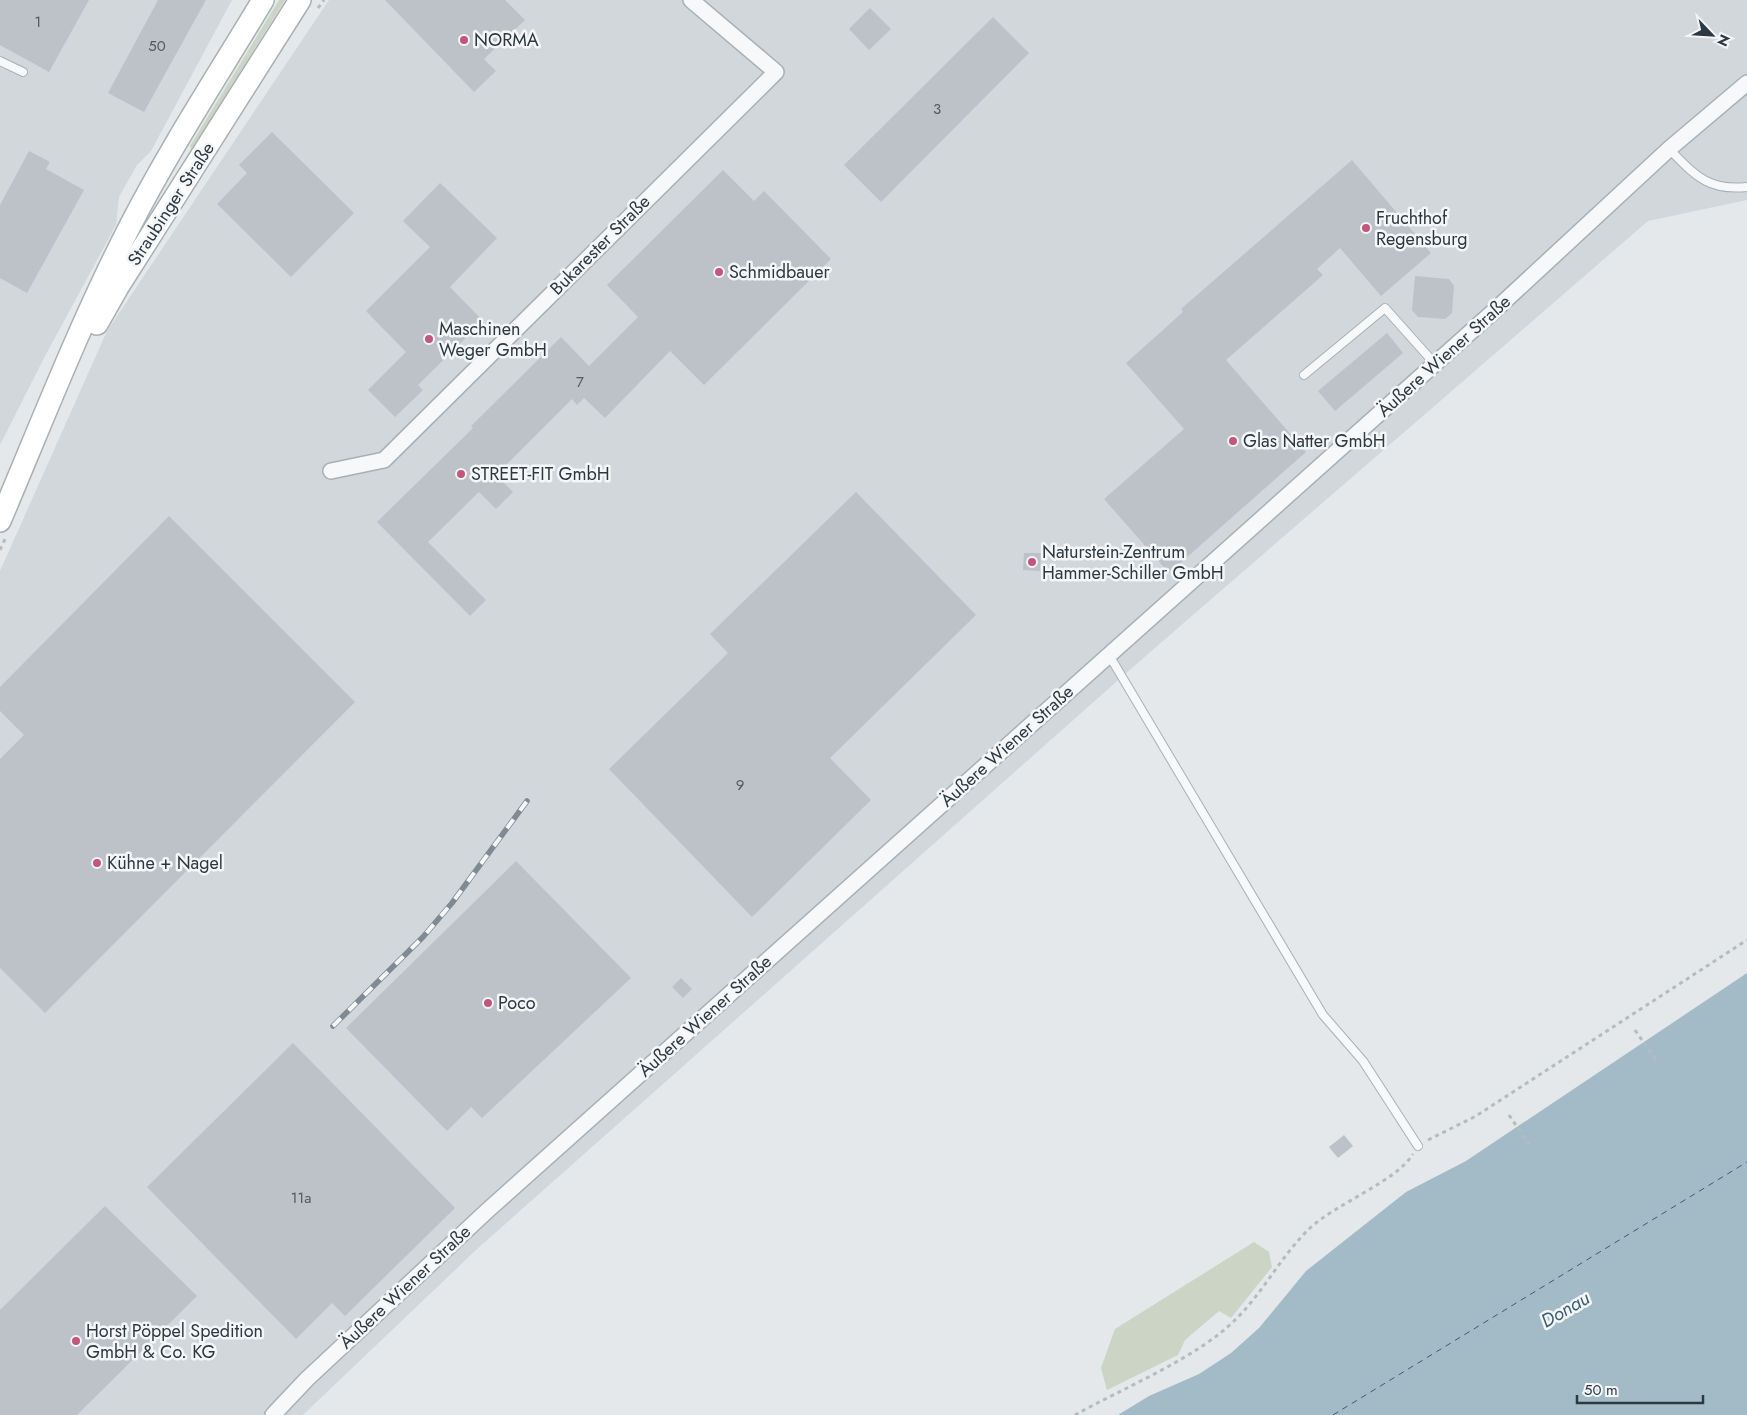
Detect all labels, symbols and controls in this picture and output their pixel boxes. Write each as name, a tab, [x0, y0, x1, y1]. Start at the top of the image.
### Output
north arrow	[1687, 10, 1737, 60]
house number: 1	[35, 11, 41, 33]
place label: NORMA	[474, 27, 539, 53]
text: N	[1712, 31, 1735, 50]
marker: NORMA	[458, 34, 470, 46]
house number: 50	[148, 35, 166, 57]
house number: 3	[933, 98, 941, 120]
street label: Straubinger Straße	[121, 137, 221, 271]
street label: Bukarester Straße	[544, 189, 656, 301]
place label: Fruchthof Regensburg	[1376, 205, 1467, 252]
marker: Fruchthof Regensburg	[1360, 222, 1372, 234]
place label: Schmidbauer	[729, 259, 831, 285]
marker: Schmidbauer	[713, 266, 725, 278]
street label: Äußere Wiener Straße	[1372, 289, 1516, 423]
place label: Maschinen Weger GmbH	[439, 316, 547, 363]
marker: Maschinen Weger GmbH	[423, 333, 435, 345]
house number: 7	[576, 371, 584, 393]
place label: Glas Natter GmbH	[1243, 428, 1386, 454]
marker: Glas Natter GmbH	[1227, 435, 1239, 447]
place label: STREET-FIT GmbH	[471, 461, 610, 487]
marker: STREET-FIT GmbH	[455, 468, 467, 480]
place label: Naturstein-Zentrum Hammer-Schiller GmbH	[1042, 539, 1224, 586]
marker: Naturstein-Zentrum Hammer-Schiller GmbH	[1026, 556, 1038, 568]
street label: Äußere Wiener Straße	[935, 679, 1079, 813]
house number: 9	[736, 774, 744, 796]
place label: Kühne + Nagel	[107, 850, 223, 876]
marker: Kühne + Nagel	[91, 857, 103, 869]
street label: Äußere Wiener Straße	[633, 949, 777, 1083]
place label: Poco	[498, 990, 536, 1016]
marker: Poco	[482, 997, 494, 1009]
house number: 11a	[291, 1187, 311, 1209]
street label: Äußere Wiener Straße	[333, 1219, 477, 1355]
water label: Donau	[1536, 1284, 1595, 1334]
place label: Horst Pöppel Spedition GmbH & Co. KG	[86, 1318, 263, 1365]
marker: Horst Pöppel Spedition GmbH & Co. KG	[70, 1335, 82, 1347]
scale bar	[1577, 1372, 1703, 1404]
text: 50 m	[1584, 1379, 1618, 1401]

